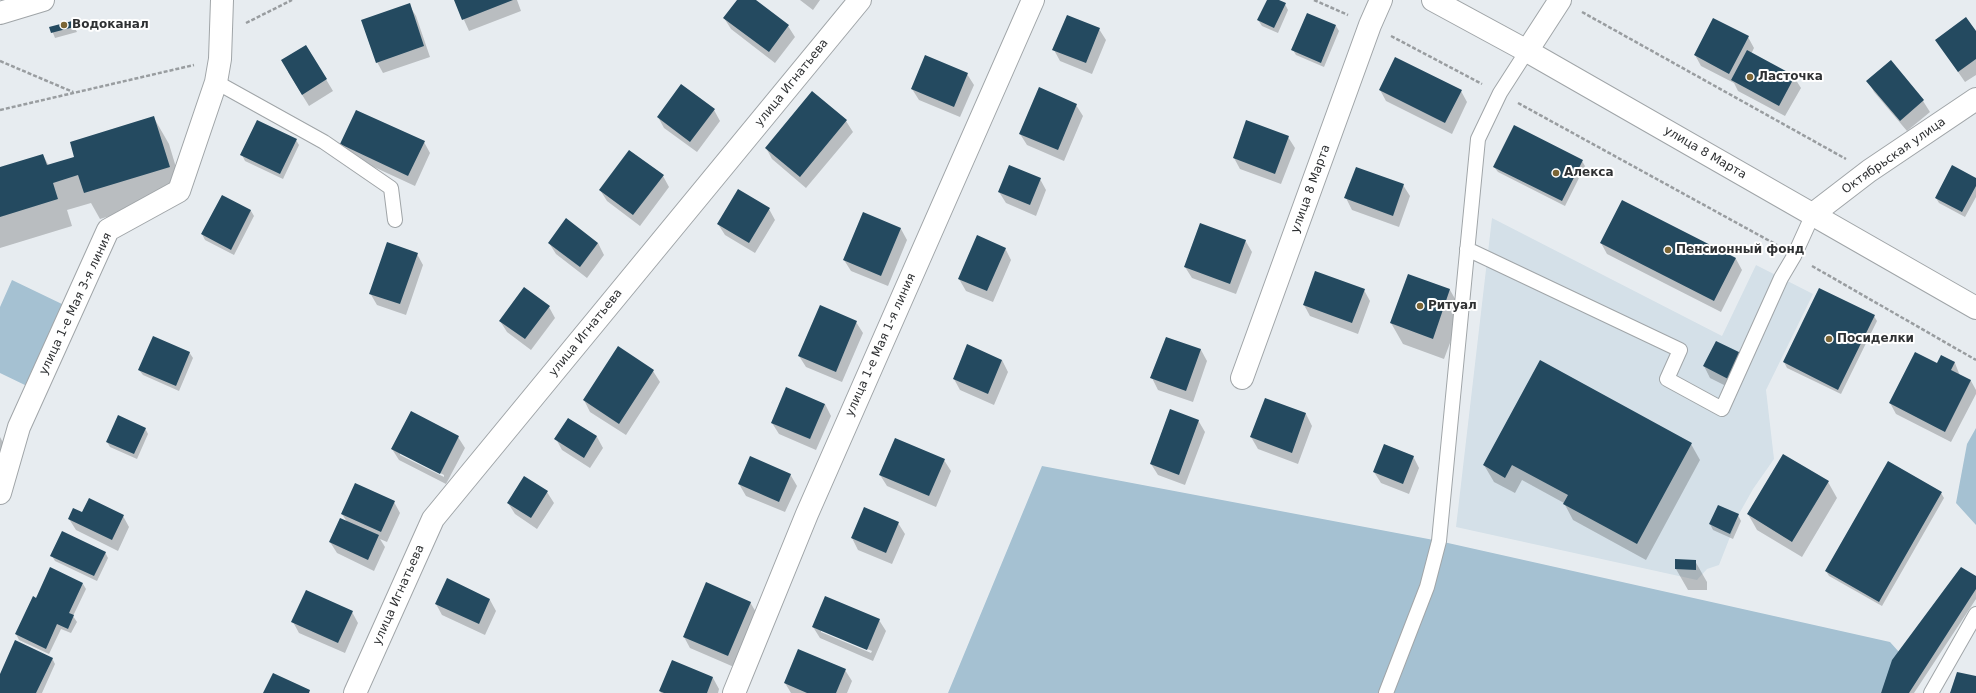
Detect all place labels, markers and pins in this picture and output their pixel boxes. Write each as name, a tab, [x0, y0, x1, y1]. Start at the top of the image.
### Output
place label: Водоканал	[72, 18, 149, 32]
marker: Водоканал	[59, 20, 69, 30]
place label: Ласточка	[1758, 70, 1823, 84]
marker: Ласточка	[1745, 72, 1755, 82]
place label: Алекса	[1564, 166, 1614, 180]
marker: Алекса	[1551, 168, 1561, 178]
place label: Пенсионный фонд	[1676, 243, 1804, 257]
marker: Пенсионный фонд	[1663, 245, 1673, 255]
place label: Ритуал	[1428, 299, 1477, 313]
marker: Ритуал	[1415, 301, 1425, 311]
place label: Посиделки	[1837, 332, 1914, 346]
marker: Посиделки	[1824, 334, 1834, 344]

